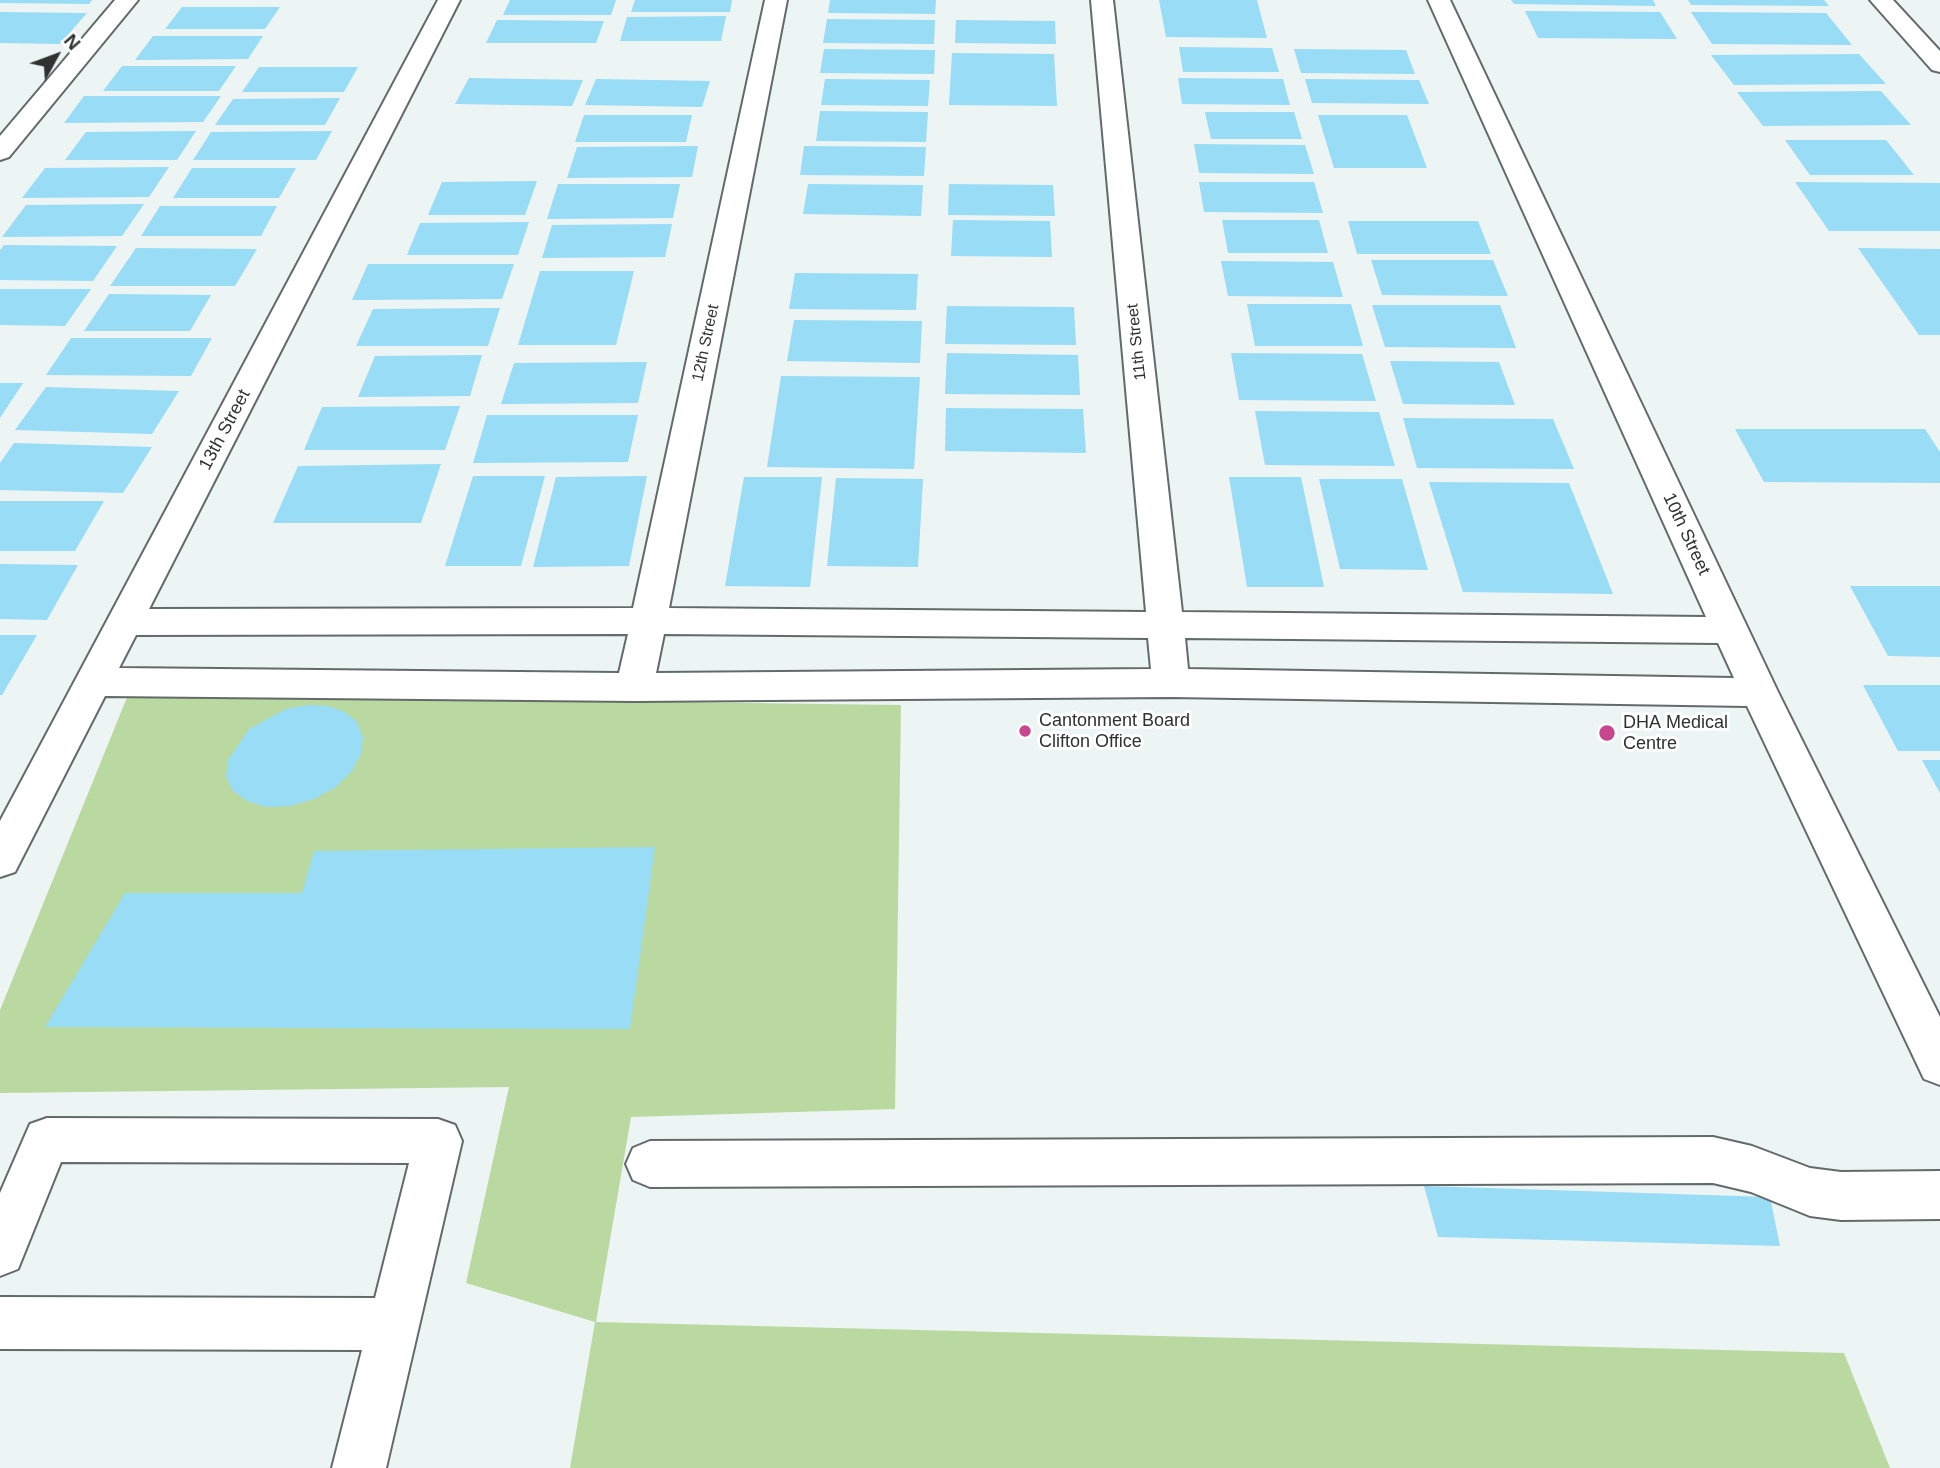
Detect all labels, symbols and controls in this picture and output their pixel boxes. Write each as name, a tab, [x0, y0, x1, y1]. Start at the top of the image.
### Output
north arrow	[21, 21, 91, 91]
text: N	[60, 30, 85, 54]
street label: 12th Street	[688, 303, 724, 383]
street label: 11th Street	[1123, 303, 1151, 381]
street label: 13th Street	[195, 386, 255, 474]
street label: 10th Street	[1658, 490, 1714, 578]
place label: Cantonment Board Clifton Office	[1039, 710, 1190, 752]
place label: DHA Medical Centre	[1623, 712, 1728, 754]
marker: Cantonment Board Clifton Office	[1017, 723, 1033, 739]
marker: DHA Medical Centre	[1597, 723, 1617, 743]

